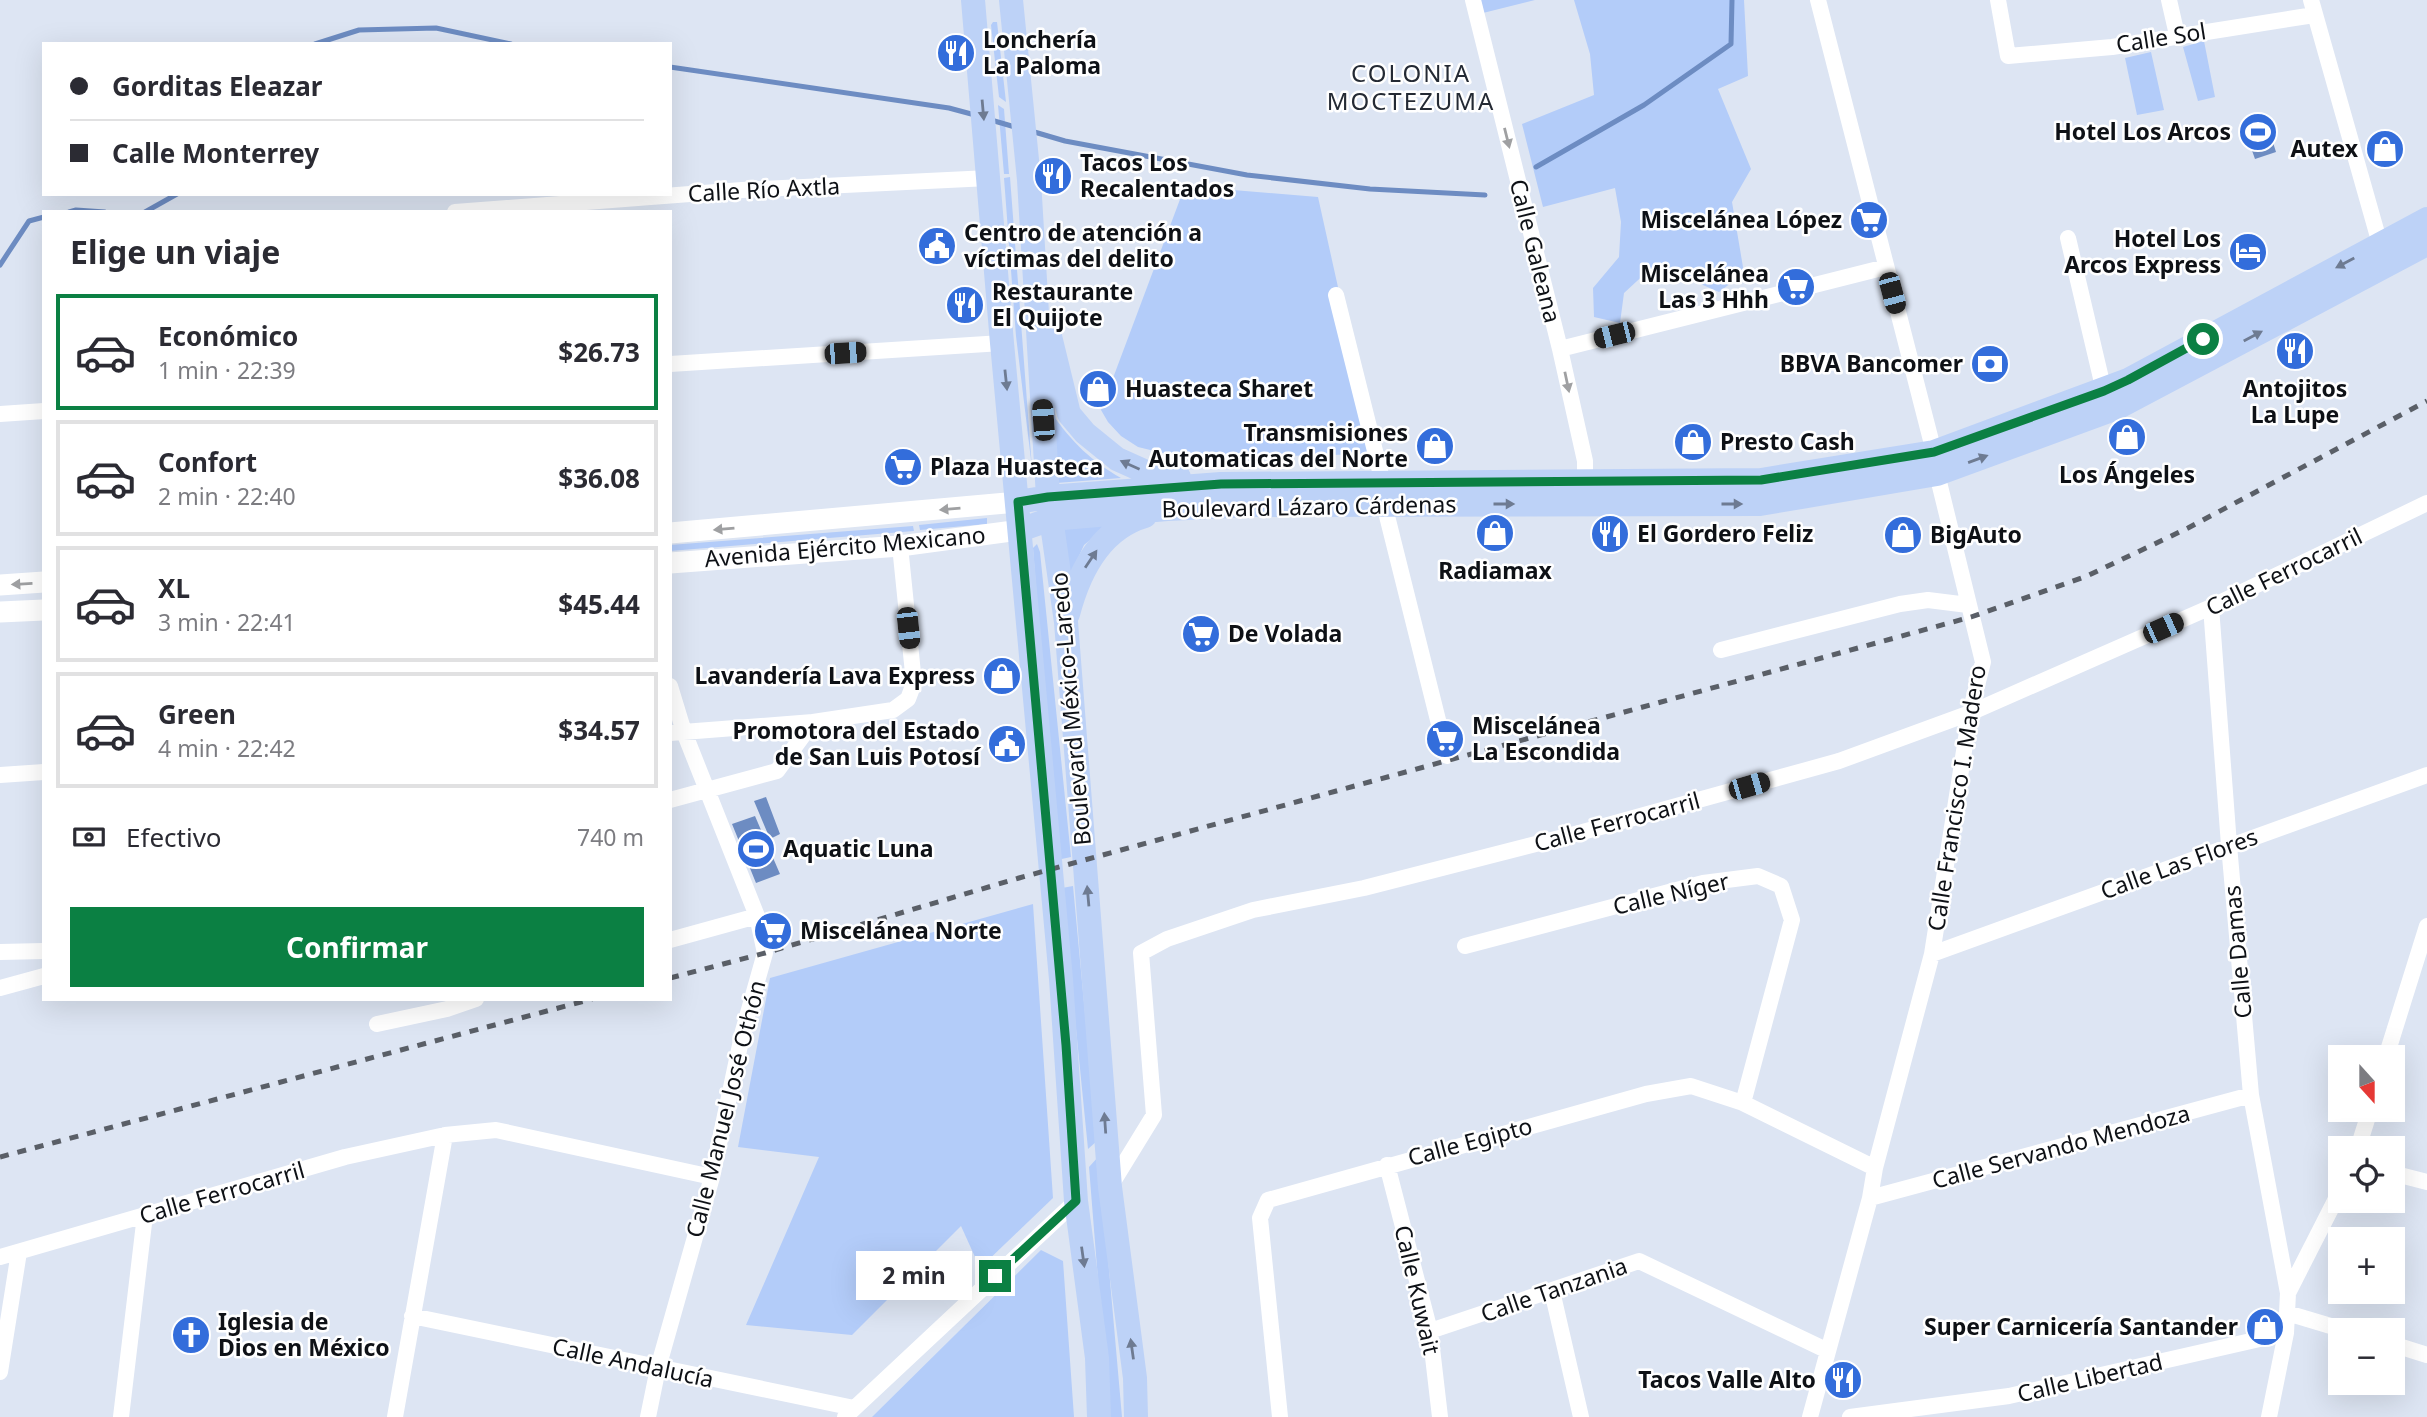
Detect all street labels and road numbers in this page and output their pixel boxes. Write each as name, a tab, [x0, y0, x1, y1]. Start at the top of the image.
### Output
street label: Calle Sol	[2114, 14, 2208, 60]
street label: Calle Río Axtla	[687, 169, 841, 209]
street label: Calle Galeana	[1503, 176, 1569, 326]
street label: Boulevard Lázaro Cárdenas	[1161, 487, 1457, 525]
street label: Avenida Ejército Mexicano	[703, 518, 987, 574]
street label: Calle Ferrocarril	[2200, 519, 2367, 623]
street label: Boulevard México-Laredo	[1042, 571, 1098, 847]
street label: Calle Francisco I. Madero	[1919, 662, 1993, 933]
street label: Calle Ferrocarril	[1530, 784, 1703, 859]
street label: Calle Las Flores	[2096, 820, 2262, 906]
street label: Calle Níger	[1610, 864, 1732, 922]
street label: Calle Damas	[2215, 884, 2259, 1020]
street label: Calle Manuel José Othón	[678, 977, 773, 1241]
street label: Calle Servando Mendoza	[1928, 1096, 2193, 1196]
street label: Calle Egipto	[1404, 1109, 1535, 1173]
street label: Calle Ferrocarril	[135, 1153, 308, 1231]
street label: Calle Kuwait	[1388, 1222, 1448, 1358]
street label: Calle Tanzania	[1476, 1249, 1631, 1329]
street label: Calle Andalucía	[550, 1329, 717, 1395]
street label: Calle Libertad	[2014, 1345, 2166, 1409]

